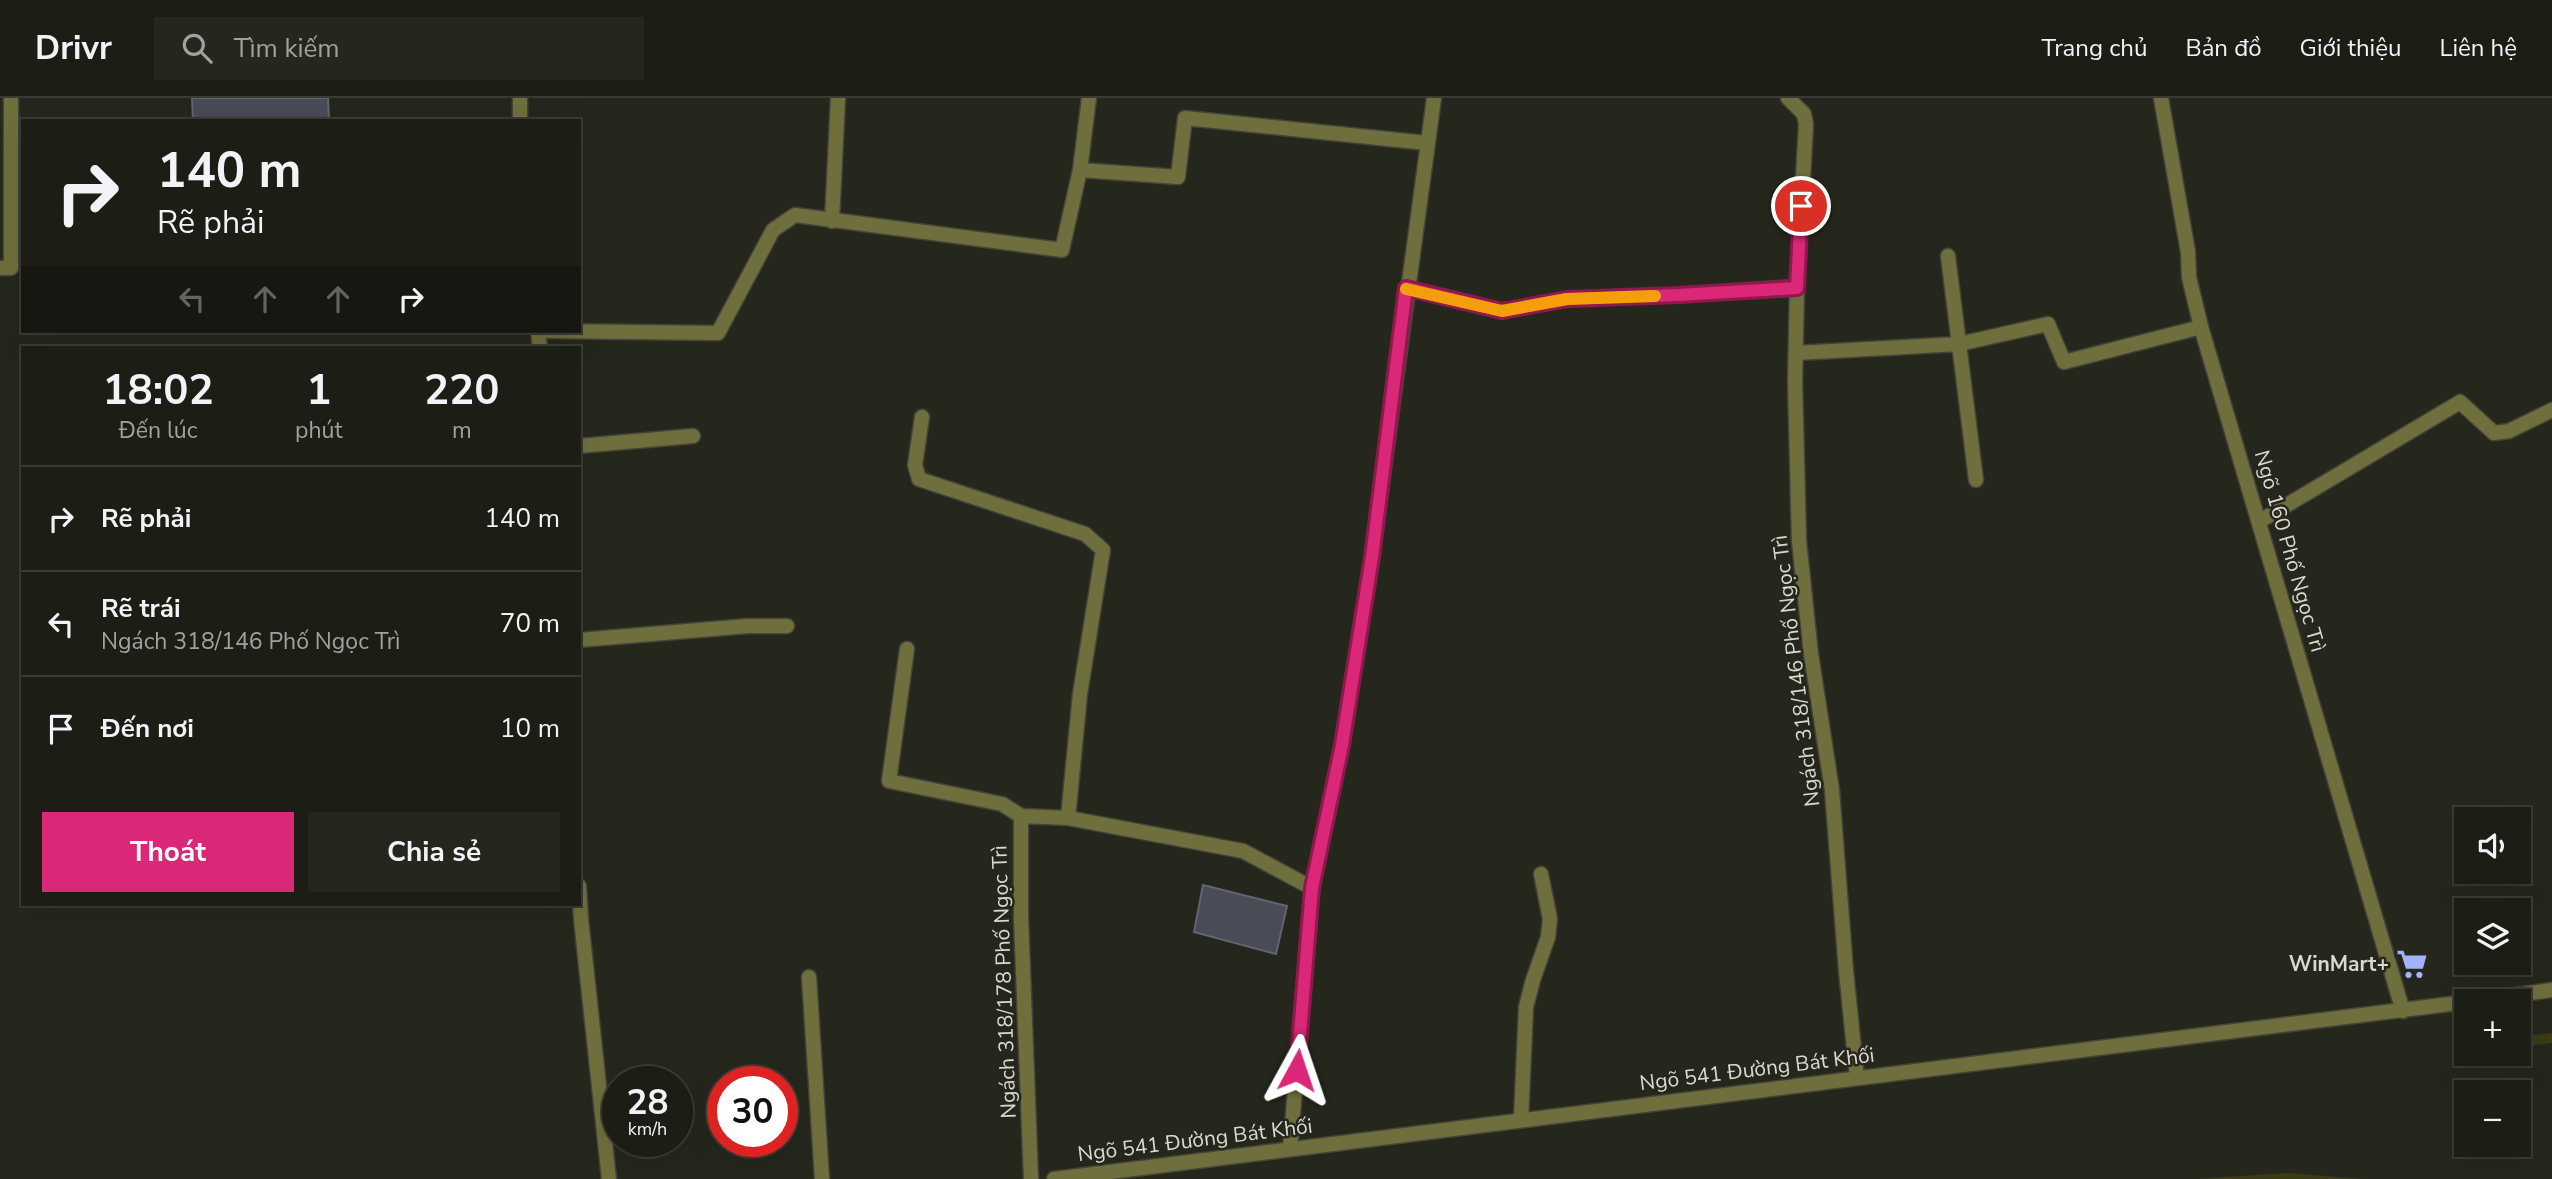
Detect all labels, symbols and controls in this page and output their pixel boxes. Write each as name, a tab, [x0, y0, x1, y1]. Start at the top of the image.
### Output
search box	[154, 17, 644, 80]
text: Drivr	[35, 26, 112, 71]
icon: search	[178, 29, 216, 67]
text: Tìm kiếm	[234, 31, 340, 66]
text: Trang chủ	[2042, 32, 2147, 64]
text: Bản đồ	[2185, 32, 2262, 64]
text: Giới thiệu	[2300, 32, 2401, 64]
text: Liên hệ	[2439, 32, 2517, 64]
text: 140 m	[157, 137, 301, 204]
icon: right	[42, 147, 133, 238]
pin	[1771, 176, 1831, 236]
icon: arrive	[1782, 187, 1820, 225]
text: Rẽ phải	[157, 201, 265, 244]
icon: left	[173, 280, 211, 318]
icon: ahead	[246, 280, 284, 318]
icon: ahead	[319, 280, 357, 318]
icon: right	[392, 280, 430, 318]
text: 18:02	[102, 362, 214, 419]
text: 1	[306, 362, 331, 419]
text: 220	[424, 362, 500, 419]
text: Đến lúc	[119, 415, 197, 446]
text: phút	[295, 415, 343, 446]
text: m	[452, 415, 472, 446]
street label: Ngõ 160 Phố Ngọc Trì	[2248, 447, 2332, 655]
icon: right	[42, 500, 80, 538]
text: Rẽ phải	[101, 501, 191, 536]
text: 140 m	[484, 501, 560, 536]
street label: Ngách 318/146 Phố Ngọc Trì	[1765, 534, 1827, 808]
text: Rẽ trái	[101, 591, 181, 626]
icon: left	[42, 605, 80, 643]
text: 70 m	[500, 606, 560, 641]
text: Ngách 318/146 Phố Ngọc Trì	[101, 626, 400, 657]
icon: arrive	[42, 710, 80, 748]
text: Đến nơi	[101, 711, 194, 746]
text: 10 m	[500, 711, 560, 746]
map controls	[2454, 807, 2531, 1157]
button: sound	[2454, 807, 2531, 884]
button: Thoát	[42, 812, 294, 892]
button: Chia sẻ	[308, 812, 560, 892]
street label: Ngách 318/178 Phố Ngọc Trì	[985, 845, 1023, 1119]
button: layers	[2454, 898, 2531, 975]
supermarket icon: WinMart+	[2395, 947, 2429, 981]
place label: WinMart+	[2289, 950, 2389, 978]
button: +	[2454, 989, 2531, 1066]
position arrow	[1260, 1033, 1334, 1107]
street label: Ngõ 541 Đường Bát Khối	[1638, 1041, 1876, 1097]
speed limit sign: 30	[707, 1066, 798, 1157]
text: 28	[626, 1079, 669, 1126]
button: −	[2454, 1080, 2531, 1157]
street label: Ngõ 541 Đường Bát Khối	[1076, 1112, 1314, 1168]
text: km/h	[628, 1117, 667, 1141]

